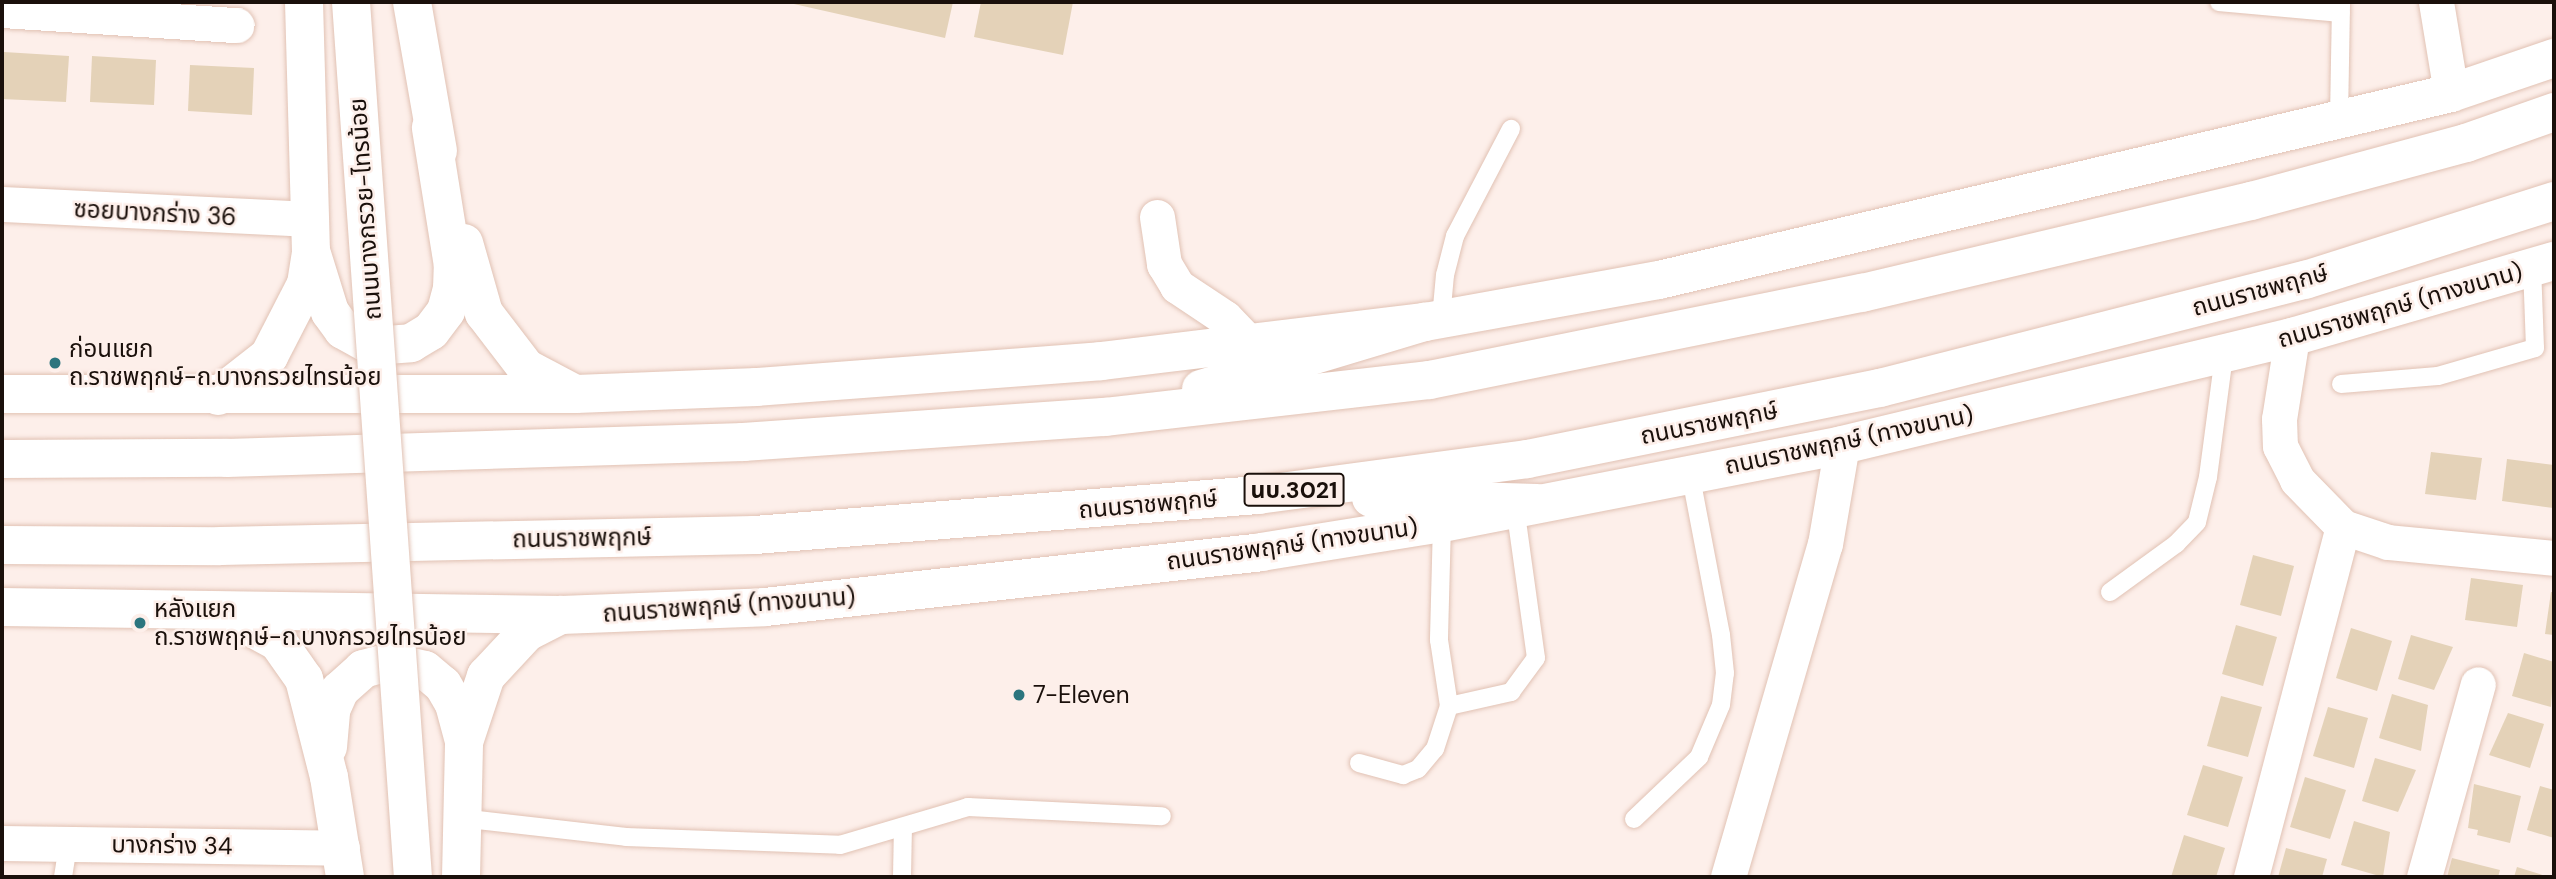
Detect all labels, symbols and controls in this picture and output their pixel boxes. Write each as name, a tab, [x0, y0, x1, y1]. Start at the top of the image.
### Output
street label: ถนนบางกรวย-ไทรน้อย	[343, 97, 387, 321]
street label: ซอยบางกร่าง 36	[73, 194, 237, 232]
street label: ถนนราชพฤกษ์ (ทางขนาน)	[2274, 256, 2526, 354]
street label: ถนนราชพฤกษ์	[2189, 258, 2331, 322]
place label: ก่อนแยก ถ.ราชพฤกษ์-ถ.บางกรวยไทรน้อย	[69, 335, 382, 391]
marker: ก่อนแยก ถ.ราชพฤกษ์-ถ.บางกรวยไทรน้อย	[47, 355, 63, 371]
street label: ถนนราชพฤกษ์	[1638, 396, 1780, 450]
street label: ถนนราชพฤกษ์ (ทางขนาน)	[1722, 400, 1976, 480]
road number: นบ.3021	[1243, 470, 1345, 510]
street label: ถนนราชพฤกษ์	[1077, 484, 1219, 524]
street label: ถนนราชพฤกษ์ (ทางขนาน)	[1165, 512, 1419, 576]
street label: ถนนราชพฤกษ์	[512, 522, 652, 554]
street label: ถนนราชพฤกษ์ (ทางขนาน)	[602, 582, 856, 628]
place label: หลังแยก ถ.ราชพฤกษ์-ถ.บางกรวยไทรน้อย	[154, 595, 467, 651]
marker: หลังแยก ถ.ราชพฤกษ์-ถ.บางกรวยไทรน้อย	[132, 615, 148, 631]
place label: 7-Eleven	[1033, 681, 1130, 709]
marker: 7-Eleven	[1011, 687, 1027, 703]
street label: บางกร่าง 34	[111, 830, 233, 860]

